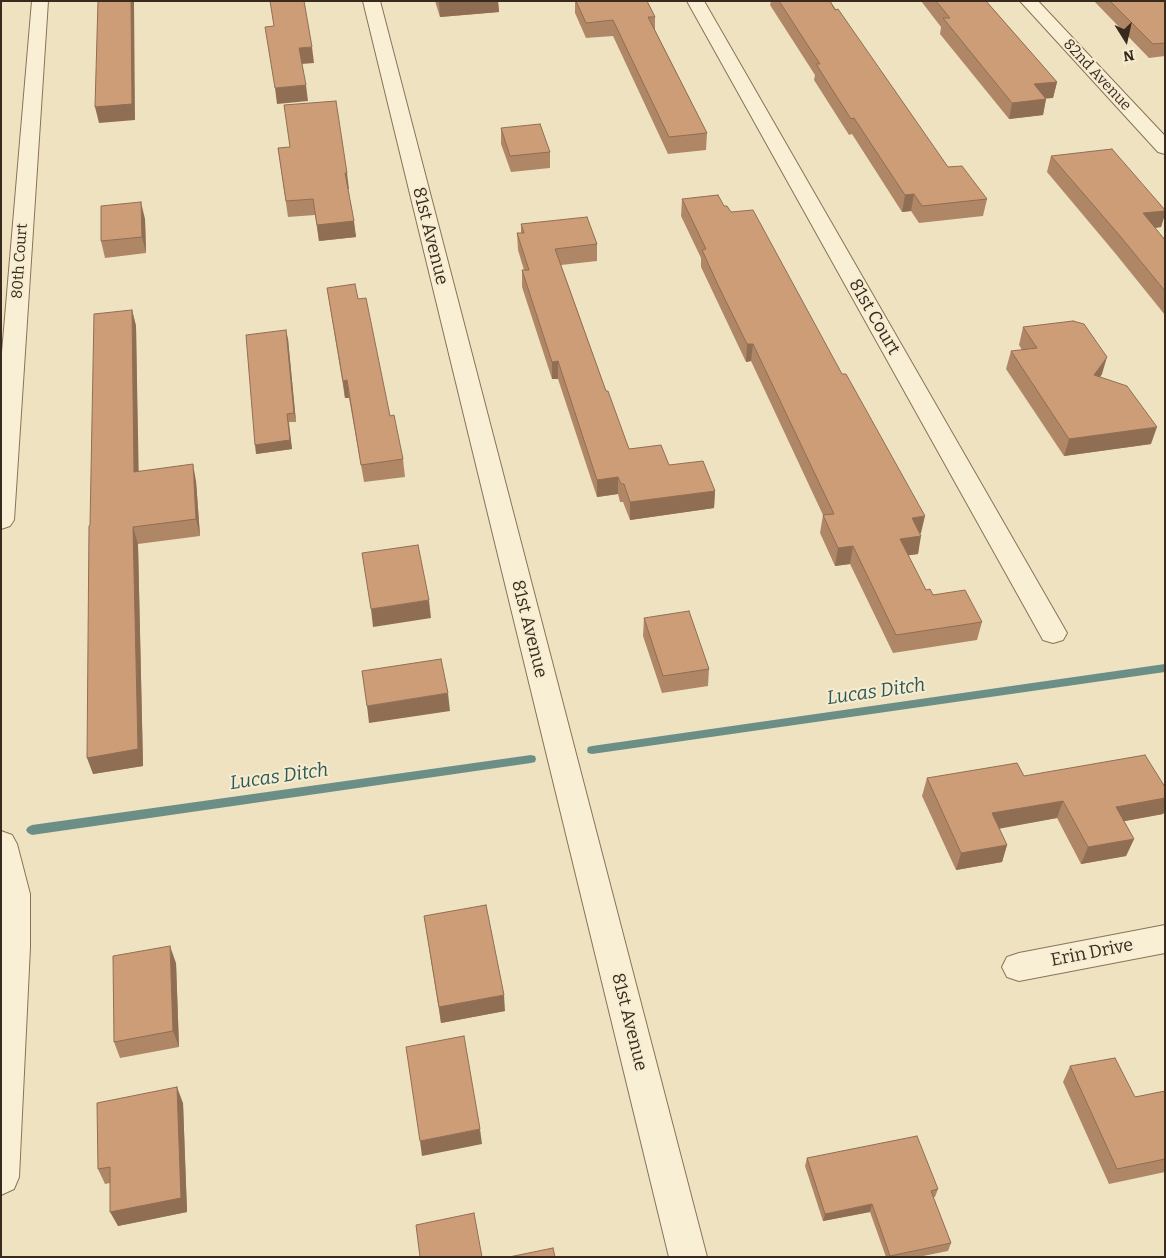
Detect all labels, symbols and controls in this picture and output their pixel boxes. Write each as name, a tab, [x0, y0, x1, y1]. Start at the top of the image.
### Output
north arrow	[1101, 15, 1151, 65]
street label: 82nd Avenue	[1059, 35, 1135, 115]
text: N	[1122, 46, 1135, 65]
street label: 81st Avenue	[407, 185, 453, 287]
street label: 80th Court	[8, 223, 32, 299]
street label: 81st Court	[844, 275, 904, 359]
street label: 81st Avenue	[506, 578, 552, 680]
water label: Lucas Ditch	[825, 674, 927, 710]
water label: Lucas Ditch	[228, 759, 330, 795]
street label: Erin Drive	[1049, 934, 1135, 972]
street label: 81st Avenue	[606, 971, 652, 1073]

